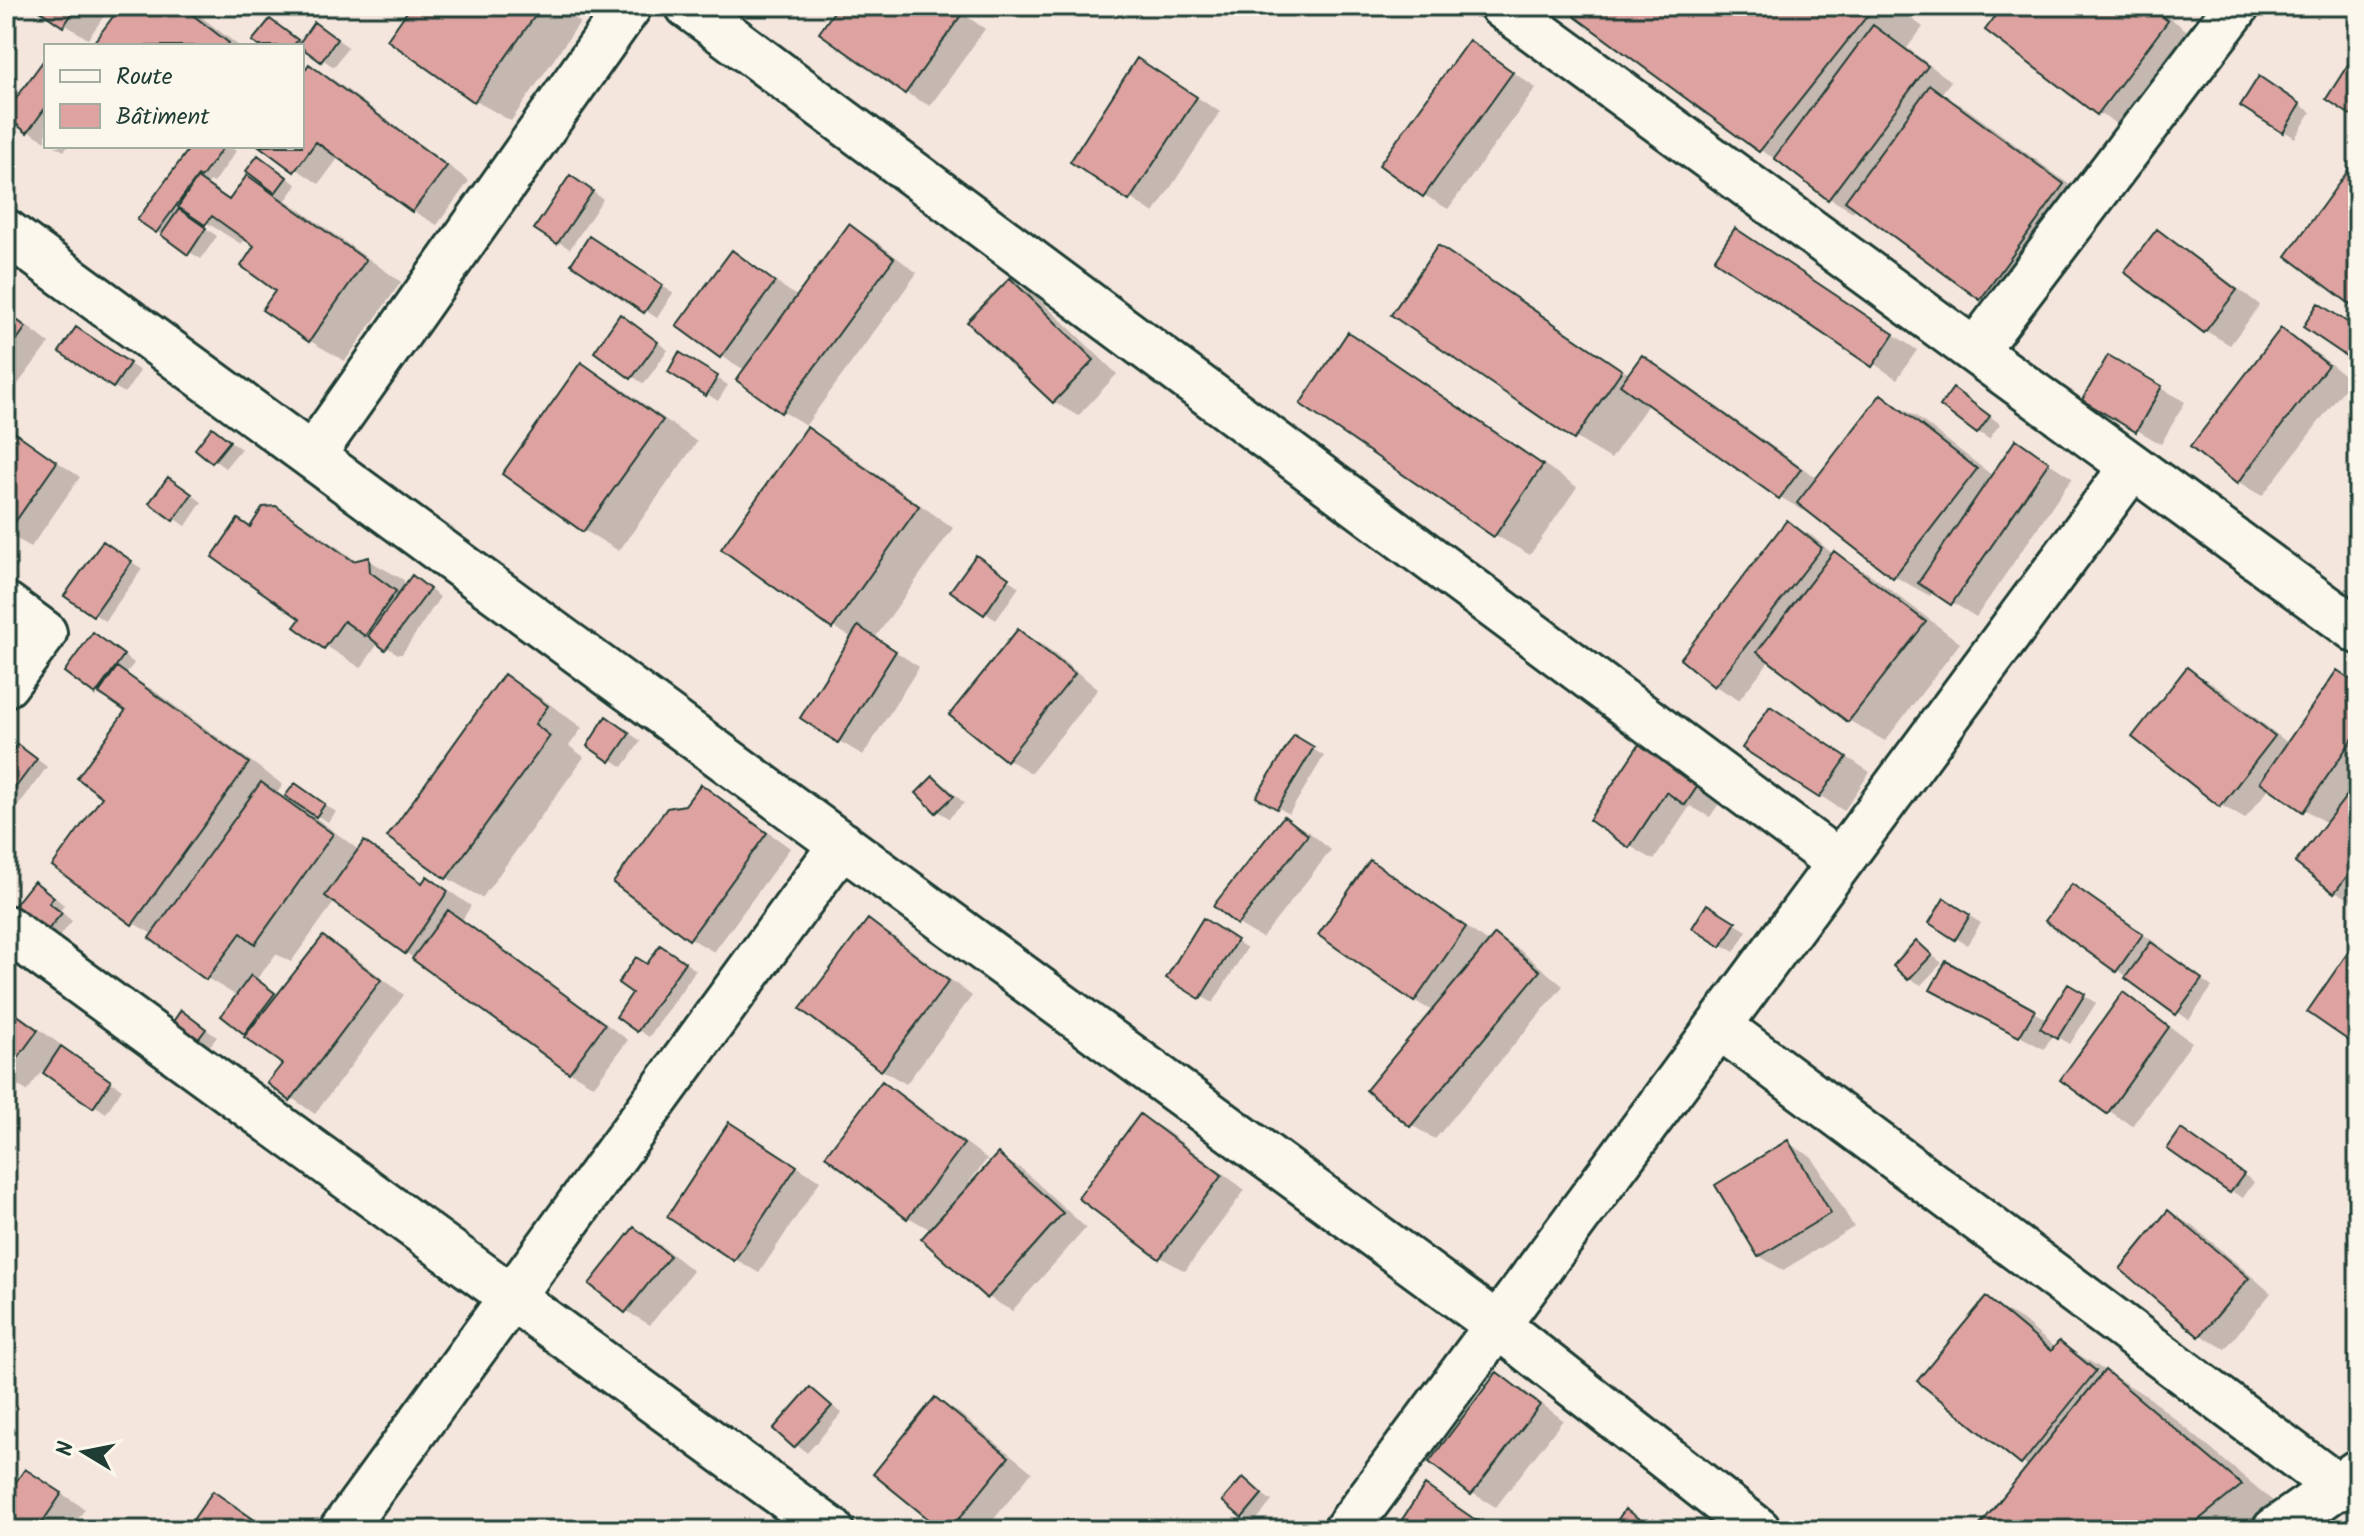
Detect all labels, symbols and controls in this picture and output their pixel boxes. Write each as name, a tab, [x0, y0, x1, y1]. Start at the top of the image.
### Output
legend	[44, 44, 304, 148]
text: Route	[116, 58, 173, 97]
text: Bâtiment	[116, 98, 210, 137]
north arrow	[44, 1412, 124, 1492]
text: N	[48, 1439, 85, 1459]

